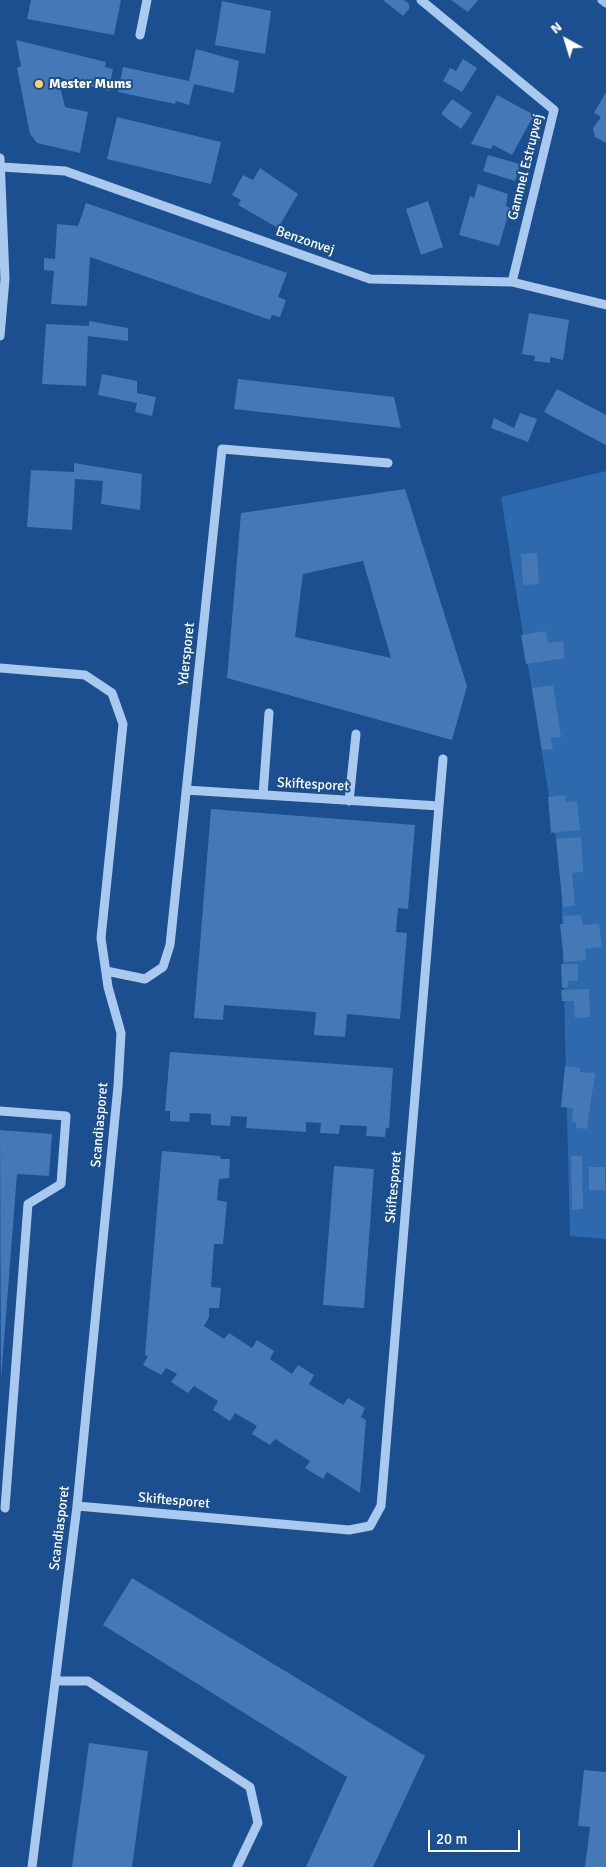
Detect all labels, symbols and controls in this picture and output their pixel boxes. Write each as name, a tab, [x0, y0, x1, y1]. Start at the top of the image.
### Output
north arrow	[541, 15, 591, 65]
text: N	[547, 18, 565, 38]
place label: Mester Mums	[49, 76, 131, 92]
marker: Mester Mums	[33, 78, 45, 90]
street label: Gammel Estrupvej	[505, 112, 547, 222]
street label: Benzonvej	[273, 223, 337, 259]
street label: Ydersporet	[175, 622, 199, 686]
street label: Skiftesporet	[277, 775, 349, 795]
street label: Scandiasporet	[88, 1082, 112, 1168]
street label: Skiftesporet	[382, 1150, 406, 1224]
street label: Scandiasporet	[46, 1485, 74, 1571]
street label: Skiftesporet	[137, 1489, 211, 1513]
scale bar	[431, 1820, 524, 1852]
text: 20 m	[436, 1830, 467, 1848]

